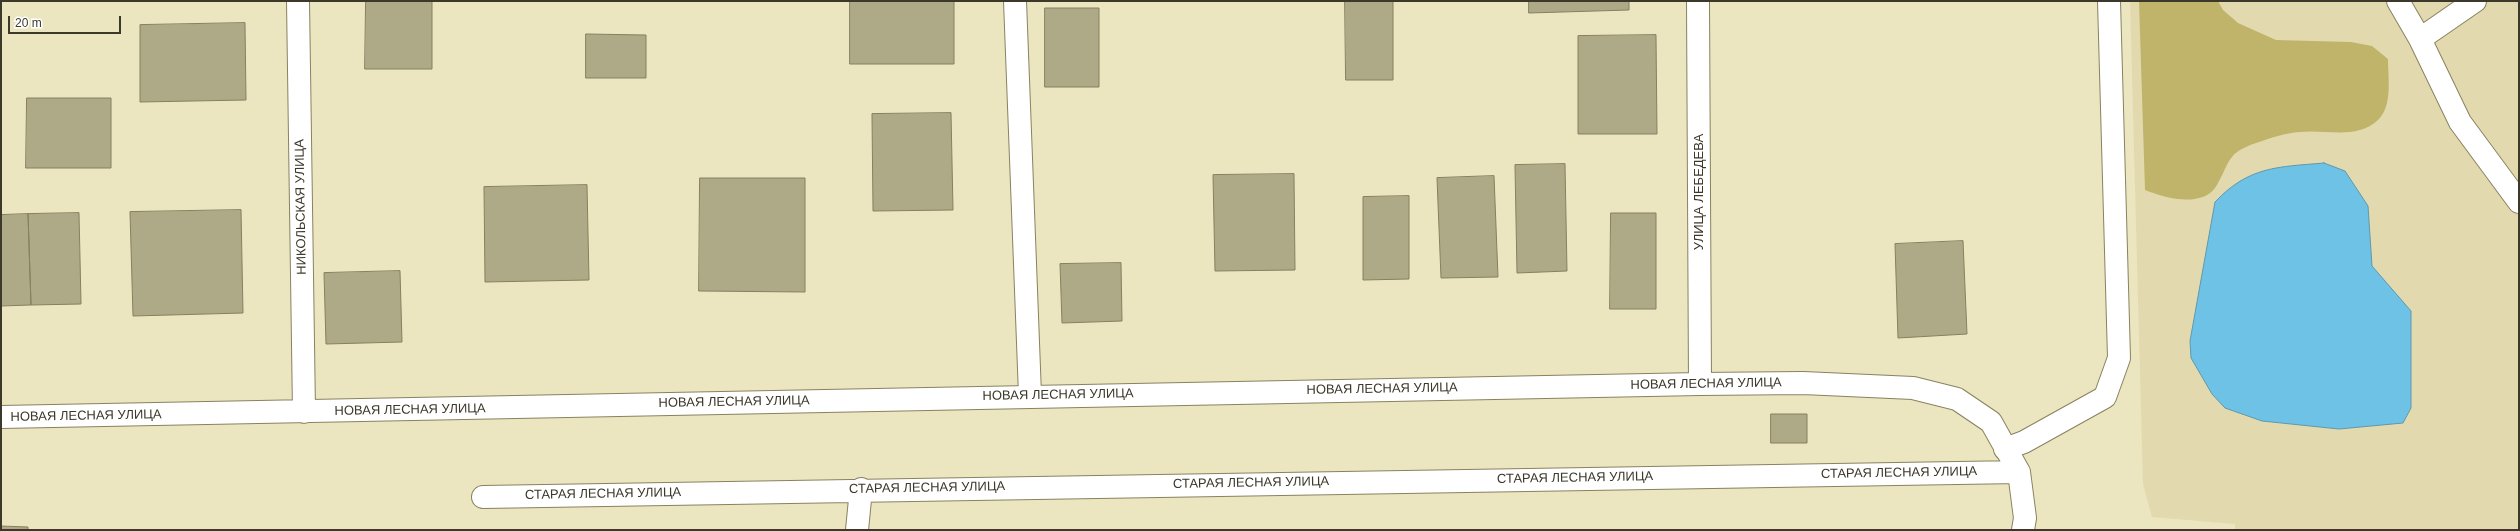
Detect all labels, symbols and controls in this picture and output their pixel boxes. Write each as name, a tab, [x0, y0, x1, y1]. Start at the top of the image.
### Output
scale bar	[10, 8, 123, 34]
text: 20 m	[15, 16, 42, 30]
street label: УЛИЦА ЛЕБЕДЕВА	[1691, 134, 1707, 250]
street label: НИКОЛЬСКАЯ УЛИЦА	[292, 139, 310, 275]
street label: НОВАЯ ЛЕСНАЯ УЛИЦА	[1630, 375, 1782, 393]
street label: НОВАЯ ЛЕСНАЯ УЛИЦА	[1306, 380, 1458, 398]
street label: НОВАЯ ЛЕСНАЯ УЛИЦА	[982, 386, 1134, 404]
street label: НОВАЯ ЛЕСНАЯ УЛИЦА	[658, 393, 810, 411]
street label: НОВАЯ ЛЕСНАЯ УЛИЦА	[334, 401, 486, 419]
street label: НОВАЯ ЛЕСНАЯ УЛИЦА	[10, 407, 162, 425]
street label: СТАРАЯ ЛЕСНАЯ УЛИЦА	[1821, 464, 1977, 482]
street label: СТАРАЯ ЛЕСНАЯ УЛИЦА	[1497, 469, 1653, 487]
street label: СТАРАЯ ЛЕСНАЯ УЛИЦА	[1173, 474, 1329, 492]
street label: СТАРАЯ ЛЕСНАЯ УЛИЦА	[849, 479, 1005, 497]
street label: СТАРАЯ ЛЕСНАЯ УЛИЦА	[525, 485, 681, 503]

